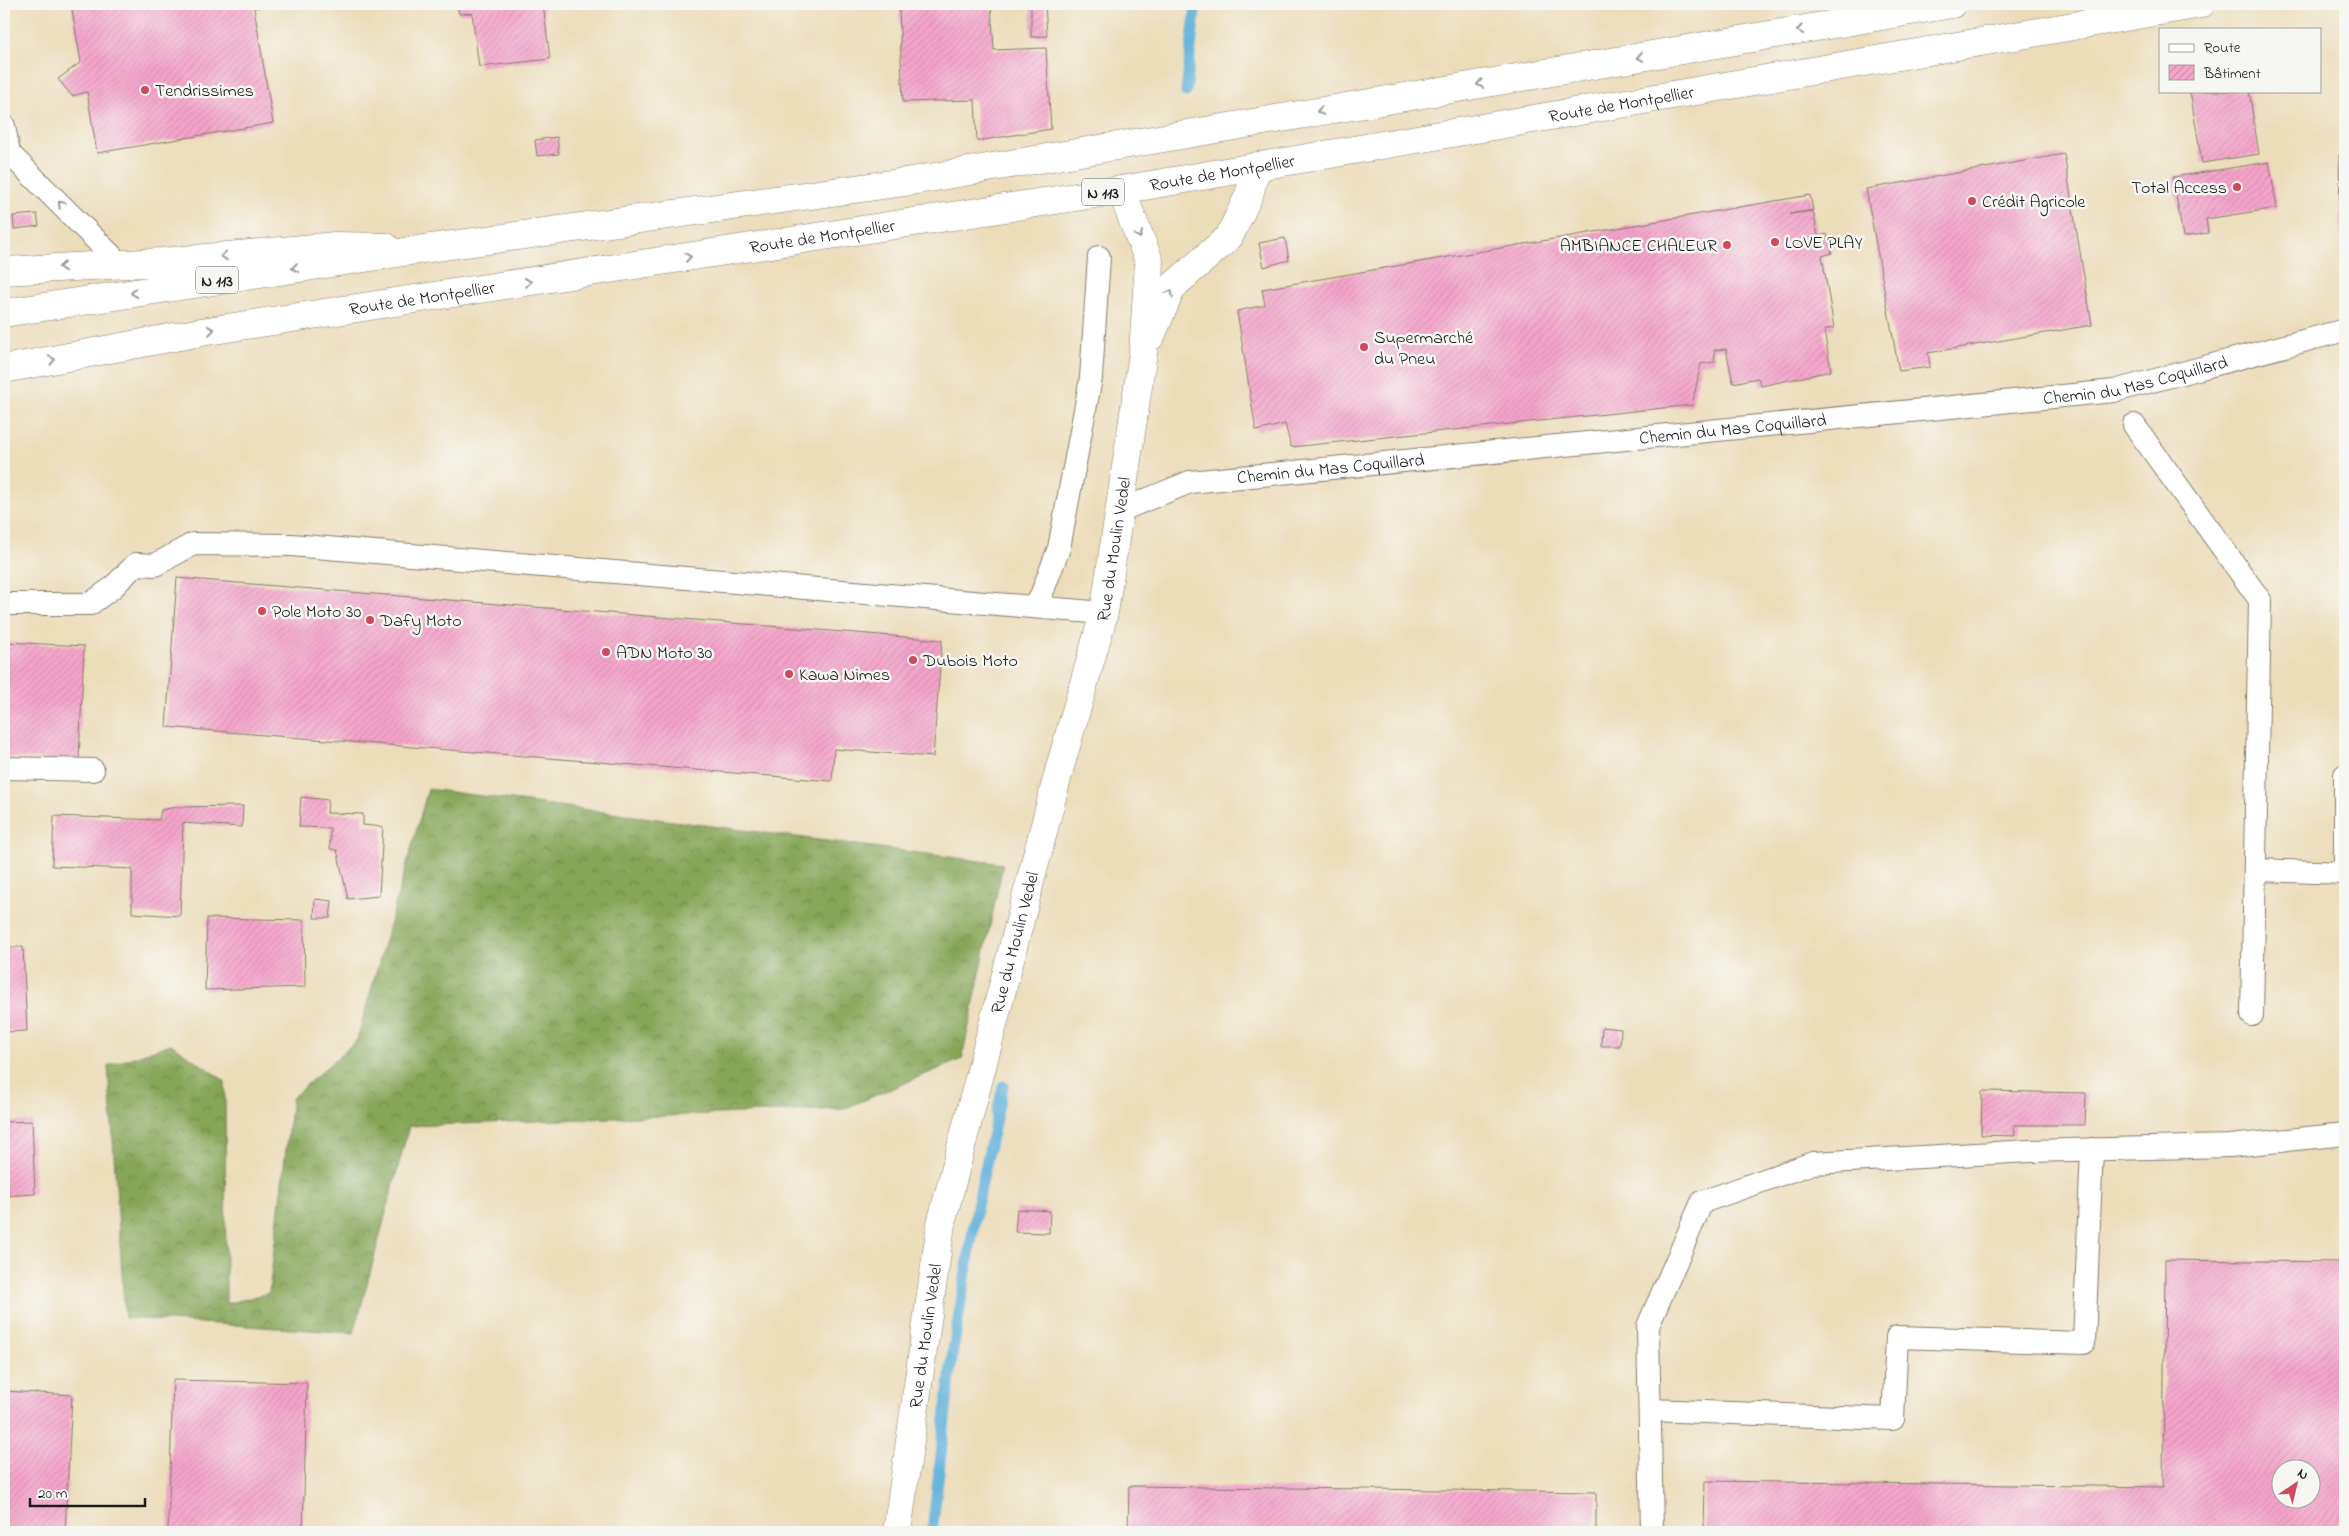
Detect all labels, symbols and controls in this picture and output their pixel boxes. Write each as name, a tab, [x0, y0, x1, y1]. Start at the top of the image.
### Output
one-way arrow	[1796, 24, 1805, 34]
legend	[2159, 28, 2322, 92]
text: Route	[2204, 37, 2241, 59]
one-way arrow	[1636, 52, 1644, 62]
text: Bâtiment	[2203, 63, 2261, 85]
place label: Tendrissimes	[155, 79, 254, 105]
one-way arrow	[1475, 79, 1484, 89]
street label: Route de Montpellier	[1547, 80, 1697, 131]
marker: Tendrissimes	[139, 84, 151, 96]
one-way arrow	[1315, 106, 1324, 116]
street label: Route de Montpellier	[1148, 149, 1298, 200]
place label: Total Access	[2131, 176, 2227, 202]
road number: N 113	[1082, 178, 1124, 206]
marker: Total Access	[2231, 181, 2243, 193]
place label: Crédit Agricole	[1982, 190, 2086, 217]
marker: Crédit Agricole	[1966, 195, 1978, 207]
one-way arrow	[58, 201, 67, 210]
street label: Route de Montpellier	[748, 214, 898, 262]
one-way arrow	[1132, 230, 1143, 239]
place label: LOVE PLAY	[1785, 231, 1863, 257]
place label: AMBIANCE CHALEUR	[1560, 234, 1717, 260]
marker: LOVE PLAY	[1769, 236, 1781, 248]
marker: AMBIANCE CHALEUR	[1721, 239, 1733, 251]
one-way arrow	[220, 251, 228, 262]
one-way arrow	[684, 253, 693, 263]
one-way arrow	[57, 261, 65, 272]
one-way arrow	[291, 263, 299, 273]
road number: N 113	[196, 266, 238, 294]
street label: Route de Montpellier	[348, 276, 497, 324]
one-way arrow	[523, 278, 532, 288]
one-way arrow	[130, 287, 139, 297]
one-way arrow	[1164, 289, 1174, 298]
one-way arrow	[208, 325, 216, 336]
place label: Supermarché du Pneu	[1374, 326, 1474, 373]
marker: Supermarché du Pneu	[1358, 341, 1370, 353]
street label: Chemin du Mas Coquillard	[2042, 351, 2231, 413]
one-way arrow	[47, 356, 56, 366]
street label: Chemin du Mas Coquillard	[1638, 408, 1828, 453]
street label: Chemin du Mas Coquillard	[1236, 448, 1426, 492]
street label: Rue du Moulin Vedel	[1091, 476, 1139, 625]
place label: Pole Moto 30	[272, 600, 361, 626]
marker: Pole Moto 30	[256, 605, 268, 617]
place label: Dafy Moto	[379, 609, 462, 635]
marker: Dafy Moto	[364, 614, 376, 626]
place label: ADN Moto 30	[616, 641, 713, 667]
marker: ADN Moto 30	[600, 646, 612, 658]
place label: Dubois Moto	[922, 649, 1018, 675]
marker: Dubois Moto	[907, 654, 919, 666]
place label: Kawa Nimes	[799, 663, 890, 689]
marker: Kawa Nimes	[783, 668, 795, 680]
street label: Rue du Moulin Vedel	[985, 869, 1047, 1017]
street label: Rue du Moulin Vedel	[904, 1262, 950, 1410]
north arrow	[2272, 1458, 2322, 1508]
text: N	[2293, 1463, 2312, 1486]
scale bar	[30, 1476, 145, 1508]
text: 20 m	[38, 1483, 68, 1505]

